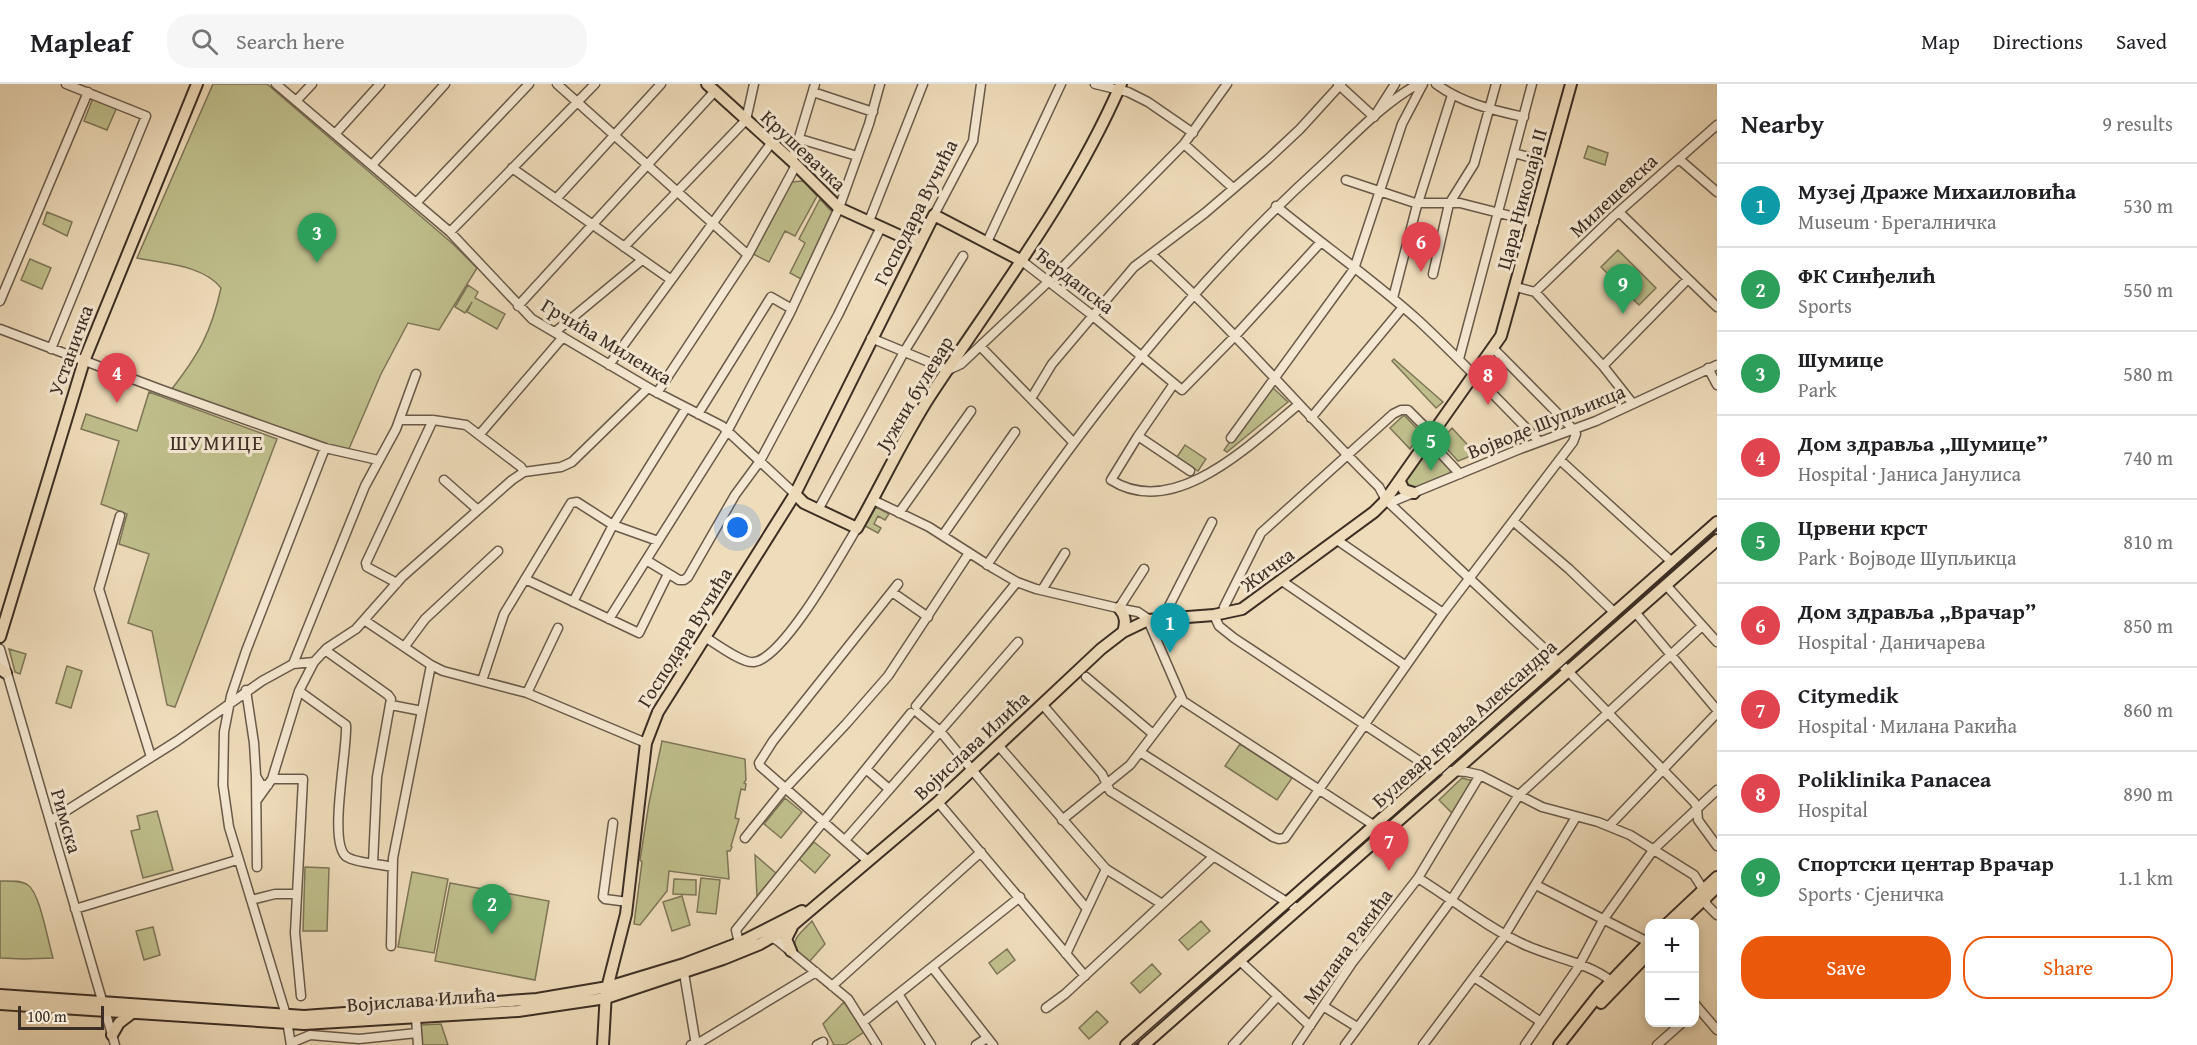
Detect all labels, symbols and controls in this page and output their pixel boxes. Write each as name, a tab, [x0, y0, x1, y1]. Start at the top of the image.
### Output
search box	[167, 14, 587, 68]
text: Mapleaf	[30, 21, 131, 62]
icon: search	[188, 25, 221, 58]
text: Search here	[236, 25, 345, 57]
text: Map	[1921, 26, 1960, 57]
text: Directions	[1993, 26, 2083, 57]
text: Saved	[2116, 26, 2167, 57]
street label: Крушевачка	[755, 103, 854, 198]
text: Nearby	[1741, 104, 1824, 143]
text: 9 results	[2102, 109, 2173, 138]
street label: Цара Николаја II	[1488, 125, 1554, 273]
street label: Господара Вучића	[866, 134, 965, 290]
street label: Милешевска	[1562, 146, 1664, 243]
text: Музеј Драже Михаиловића	[1798, 175, 2076, 207]
text: 1	[1755, 191, 1766, 220]
text: 530 m	[2123, 191, 2173, 220]
text: Museum · Брегалничка	[1798, 207, 1997, 236]
pin: 3	[298, 214, 336, 263]
pin: 6	[1402, 222, 1440, 272]
street label: Ђердапска	[1029, 240, 1121, 321]
text: ФК Синђелић	[1798, 259, 1936, 291]
pin: 9	[1604, 264, 1642, 314]
text: 2	[1755, 275, 1766, 304]
text: 550 m	[2123, 275, 2173, 304]
street label: Грчића Миленка	[536, 291, 678, 392]
text: Sports	[1798, 291, 1852, 320]
street label: Устаничка	[40, 300, 100, 399]
street label: Јужни булевар	[867, 330, 960, 459]
text: Шумице	[1798, 343, 1884, 375]
pin: 4	[98, 354, 136, 403]
pin: 8	[1468, 356, 1508, 405]
text: 3	[1755, 359, 1766, 388]
text: 580 m	[2123, 359, 2173, 388]
text: Park	[1798, 375, 1837, 404]
street label: Војводе Шупљикца	[1463, 376, 1630, 466]
pin: 5	[1412, 422, 1450, 471]
district label: ШУМИЦЕ	[170, 427, 264, 458]
text: Дом здравља „Шумице”	[1798, 427, 2048, 459]
text: 4	[1755, 443, 1766, 472]
text: 740 m	[2123, 443, 2173, 472]
text: Hospital · Јаниса Јанулиса	[1798, 459, 2021, 488]
text: Црвени крст	[1798, 511, 1927, 543]
your location	[723, 513, 752, 542]
text: 5	[1755, 527, 1766, 556]
text: 810 m	[2123, 527, 2173, 556]
street label: Жичка	[1233, 539, 1300, 599]
text: Park · Војводе Шупљикца	[1798, 543, 2016, 572]
street label: Господара Вучића	[629, 561, 739, 713]
text: Дом здравља „Врачар”	[1798, 595, 2036, 627]
pin: 1	[1150, 604, 1190, 653]
text: 6	[1755, 611, 1766, 640]
text: 850 m	[2123, 611, 2173, 640]
text: Hospital · Даничарева	[1798, 627, 1986, 656]
street label: Булевар краља Александра	[1365, 632, 1563, 814]
text: Citymedik	[1798, 679, 1898, 711]
street label: Војислава Илића	[907, 683, 1036, 806]
text: 7	[1755, 695, 1766, 724]
text: 860 m	[2123, 695, 2173, 724]
text: Hospital · Милана Ракића	[1798, 711, 2017, 740]
text: Poliklinika Panacea	[1798, 763, 1991, 795]
text: 8	[1755, 779, 1766, 808]
text: 890 m	[2123, 779, 2173, 808]
street label: Римска	[44, 785, 90, 857]
text: Hospital	[1798, 795, 1868, 824]
pin: 7	[1370, 822, 1408, 871]
text: Спортски центар Врачар	[1798, 847, 2054, 879]
text: 9	[1755, 863, 1766, 892]
text: 1.1 km	[2118, 863, 2173, 892]
text: Sports · Сјеничка	[1798, 879, 1944, 908]
street label: Милана Ракића	[1295, 882, 1399, 1010]
pin: 2	[472, 884, 512, 934]
map controls	[1645, 919, 1699, 1027]
button: +	[1645, 919, 1699, 973]
button: Save	[1741, 936, 1951, 999]
button: Share	[1963, 936, 2173, 999]
button: −	[1645, 973, 1699, 1027]
street label: Војислава Илића	[346, 979, 497, 1019]
scale bar	[18, 1003, 104, 1030]
text: 100 m	[27, 1004, 67, 1028]

